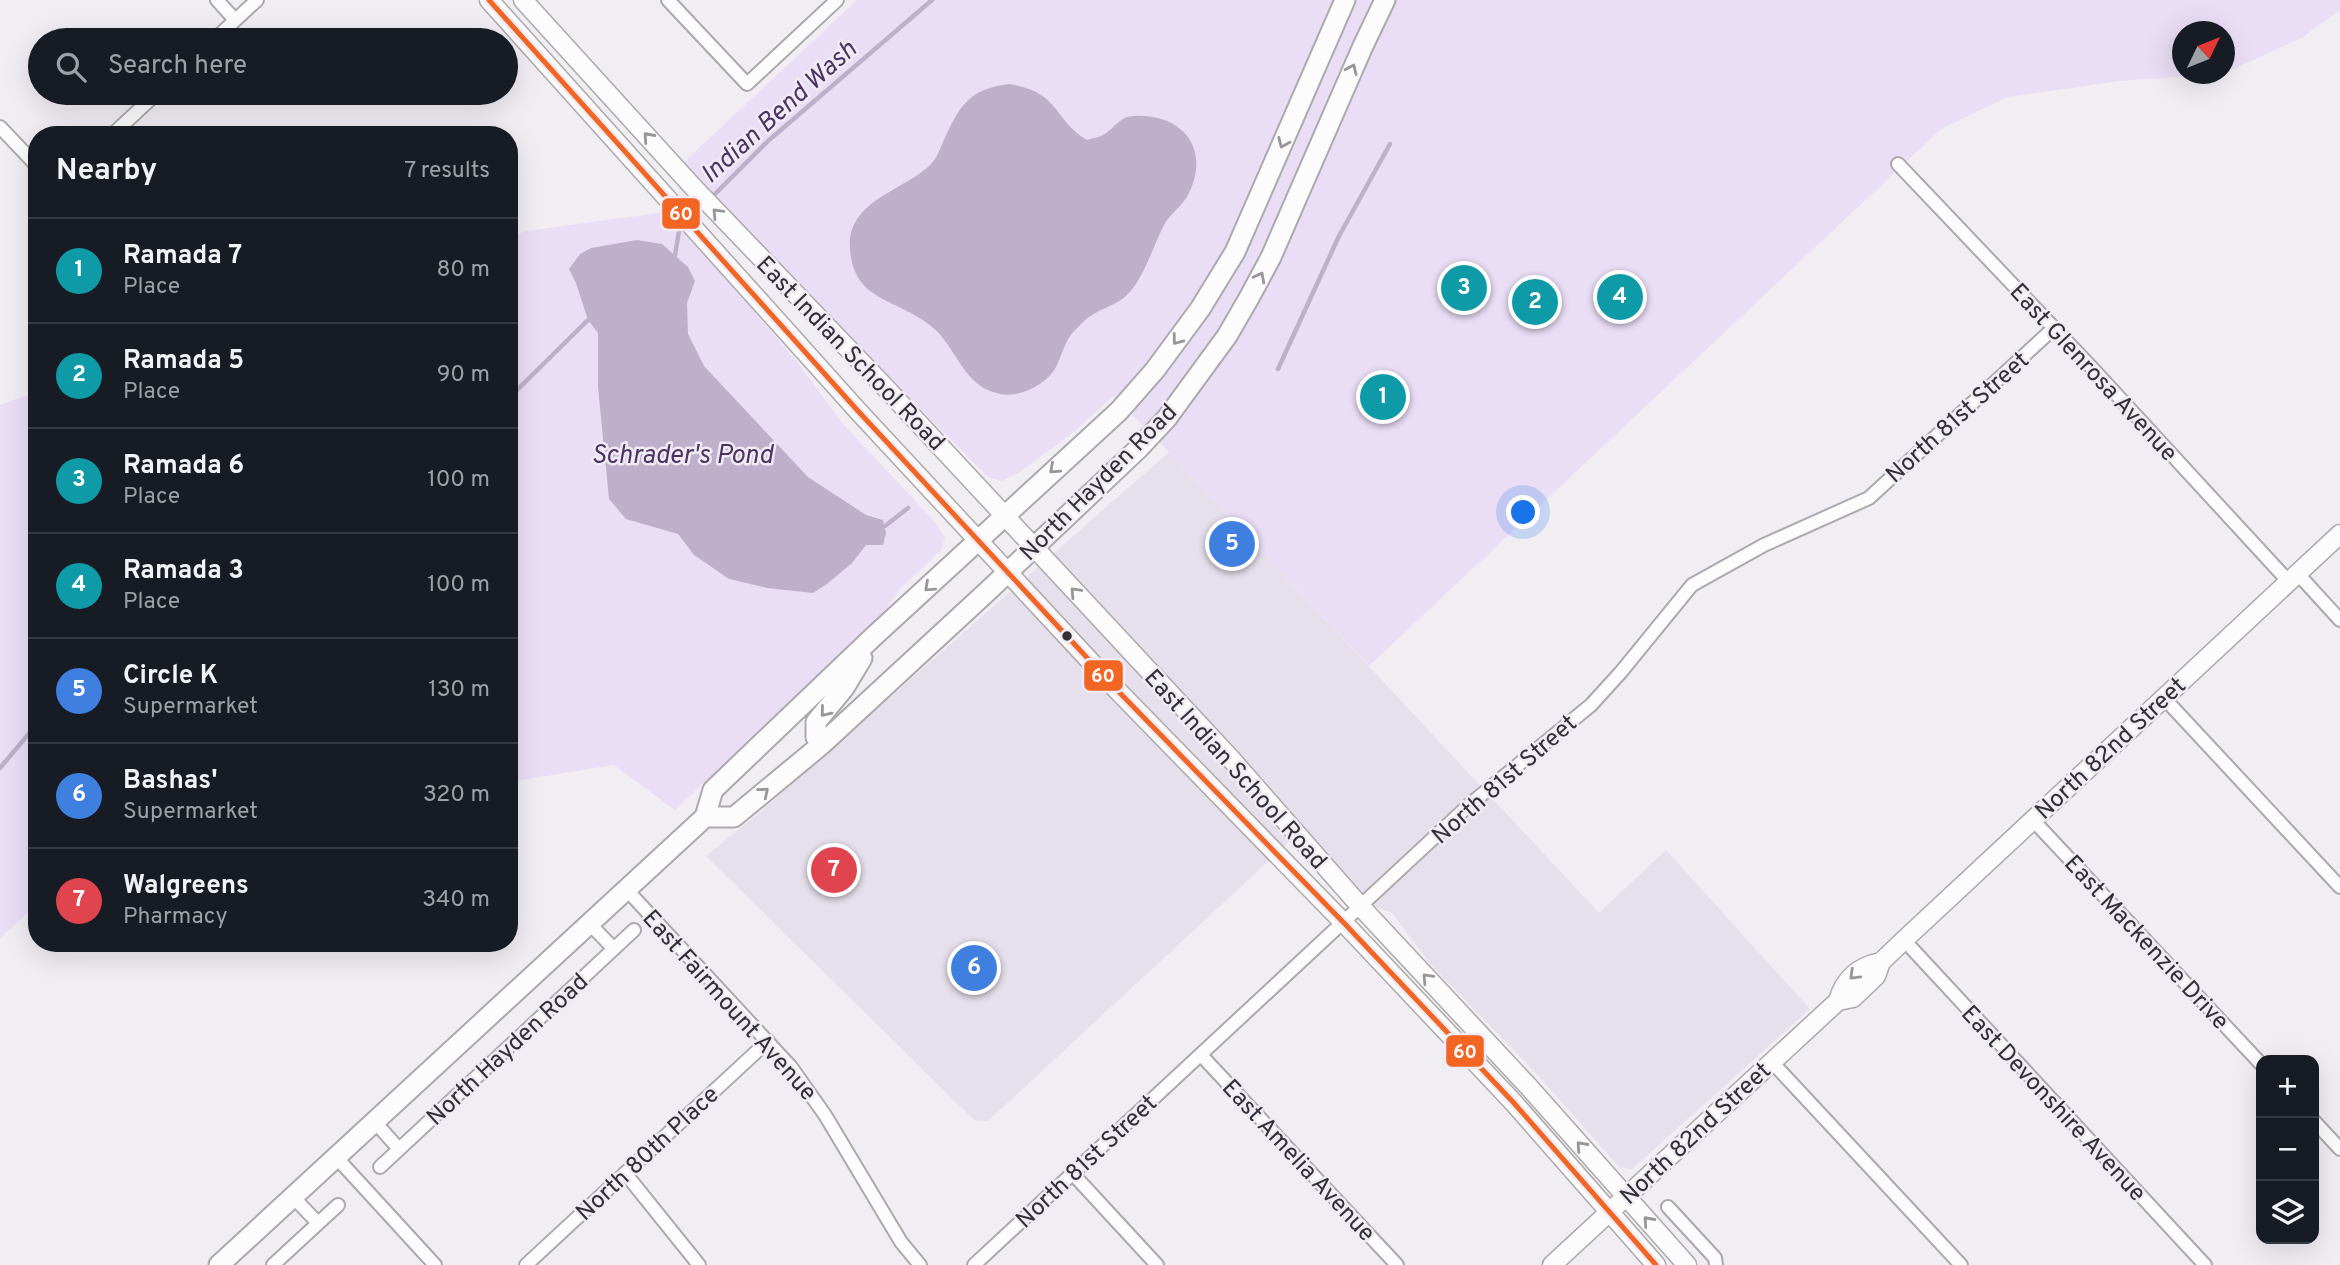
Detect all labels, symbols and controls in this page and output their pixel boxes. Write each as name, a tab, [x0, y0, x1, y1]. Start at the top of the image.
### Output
north arrow	[2172, 21, 2235, 84]
search box	[28, 28, 518, 105]
water label: Indian Bend Wash	[695, 34, 865, 192]
icon: search	[52, 48, 90, 86]
text: Search here	[108, 50, 247, 83]
one-way arrow	[1344, 64, 1358, 76]
one-way arrow	[644, 132, 656, 145]
one-way arrow	[1277, 136, 1291, 148]
text: Nearby	[56, 153, 157, 190]
text: 7 results	[404, 157, 490, 186]
line badge: 60	[661, 197, 701, 230]
text: 60	[669, 203, 693, 227]
one-way arrow	[713, 208, 725, 221]
text: Ramada 7	[123, 240, 242, 273]
street label: East Indian School Road	[749, 251, 950, 458]
text: 1	[74, 256, 84, 285]
text: 80 m	[437, 256, 490, 285]
pin: 3	[1441, 262, 1487, 314]
pin: 4	[1597, 271, 1643, 323]
one-way arrow	[1252, 272, 1266, 284]
text: Place	[123, 273, 180, 302]
pin: 2	[1512, 276, 1558, 328]
street label: East Glenrosa Avenue	[2002, 278, 2183, 469]
one-way arrow	[1173, 332, 1186, 344]
text: Ramada 5	[123, 345, 244, 378]
street label: North 81st Street	[1880, 346, 2036, 491]
text: 2	[72, 361, 86, 390]
text: 90 m	[437, 361, 490, 390]
pin: 1	[1360, 371, 1406, 423]
text: Place	[123, 378, 180, 407]
street label: North Hayden Road	[1014, 398, 1184, 568]
water label: Schrader's Pond	[591, 440, 775, 473]
text: Ramada 6	[123, 450, 244, 483]
one-way arrow	[1049, 461, 1062, 474]
text: 3	[72, 466, 86, 495]
text: 100 m	[427, 466, 490, 495]
text: Place	[123, 483, 180, 512]
your location	[1506, 495, 1540, 529]
pin: 5	[1209, 518, 1255, 570]
text: Ramada 3	[123, 555, 244, 588]
text: 4	[72, 571, 86, 600]
text: 100 m	[427, 571, 490, 600]
one-way arrow	[924, 579, 937, 591]
one-way arrow	[1071, 587, 1084, 600]
text: Place	[123, 588, 180, 617]
unlabelled marker	[1060, 629, 1074, 643]
line badge: 60	[1083, 659, 1124, 692]
text: Circle K	[123, 660, 218, 693]
street label: East Indian School Road	[1137, 664, 1332, 877]
text: 60	[1091, 665, 1115, 689]
street label: North 82nd Street	[2030, 672, 2193, 827]
text: 5	[72, 676, 86, 705]
text: 130 m	[428, 676, 490, 705]
text: Supermarket	[123, 693, 258, 722]
one-way arrow	[821, 703, 833, 716]
street label: North 81st Street	[1427, 709, 1584, 852]
text: Bashas'	[123, 765, 218, 798]
text: 6	[72, 781, 86, 810]
text: 320 m	[423, 781, 490, 810]
one-way arrow	[756, 788, 769, 800]
text: Supermarket	[123, 798, 258, 827]
pin: 7	[811, 844, 857, 896]
street label: East Mackenzie Drive	[2057, 850, 2234, 1037]
text: Walgreens	[123, 870, 249, 903]
text: 7	[73, 886, 85, 915]
text: 340 m	[422, 886, 490, 915]
text: Pharmacy	[123, 903, 228, 932]
street label: East Fairmount Avenue	[635, 905, 822, 1108]
pin: 6	[951, 942, 997, 994]
one-way arrow	[1849, 967, 1862, 980]
street label: North Hayden Road	[421, 968, 596, 1133]
one-way arrow	[1423, 973, 1436, 986]
street label: East Devonshire Avenue	[1954, 1000, 2151, 1209]
line badge: 60	[1445, 1034, 1485, 1068]
text: 60	[1453, 1041, 1477, 1065]
map controls	[2256, 1055, 2319, 1244]
button: +	[2256, 1055, 2319, 1118]
street label: North 82nd Street	[1615, 1057, 1778, 1212]
street label: East Amelia Avenue	[1214, 1074, 1381, 1249]
street label: North 80th Place	[571, 1080, 726, 1228]
street label: North 81st Street	[1010, 1089, 1164, 1236]
button: −	[2256, 1118, 2319, 1181]
one-way arrow	[1577, 1141, 1589, 1154]
button: layers	[2256, 1181, 2319, 1244]
one-way arrow	[1644, 1217, 1656, 1230]

